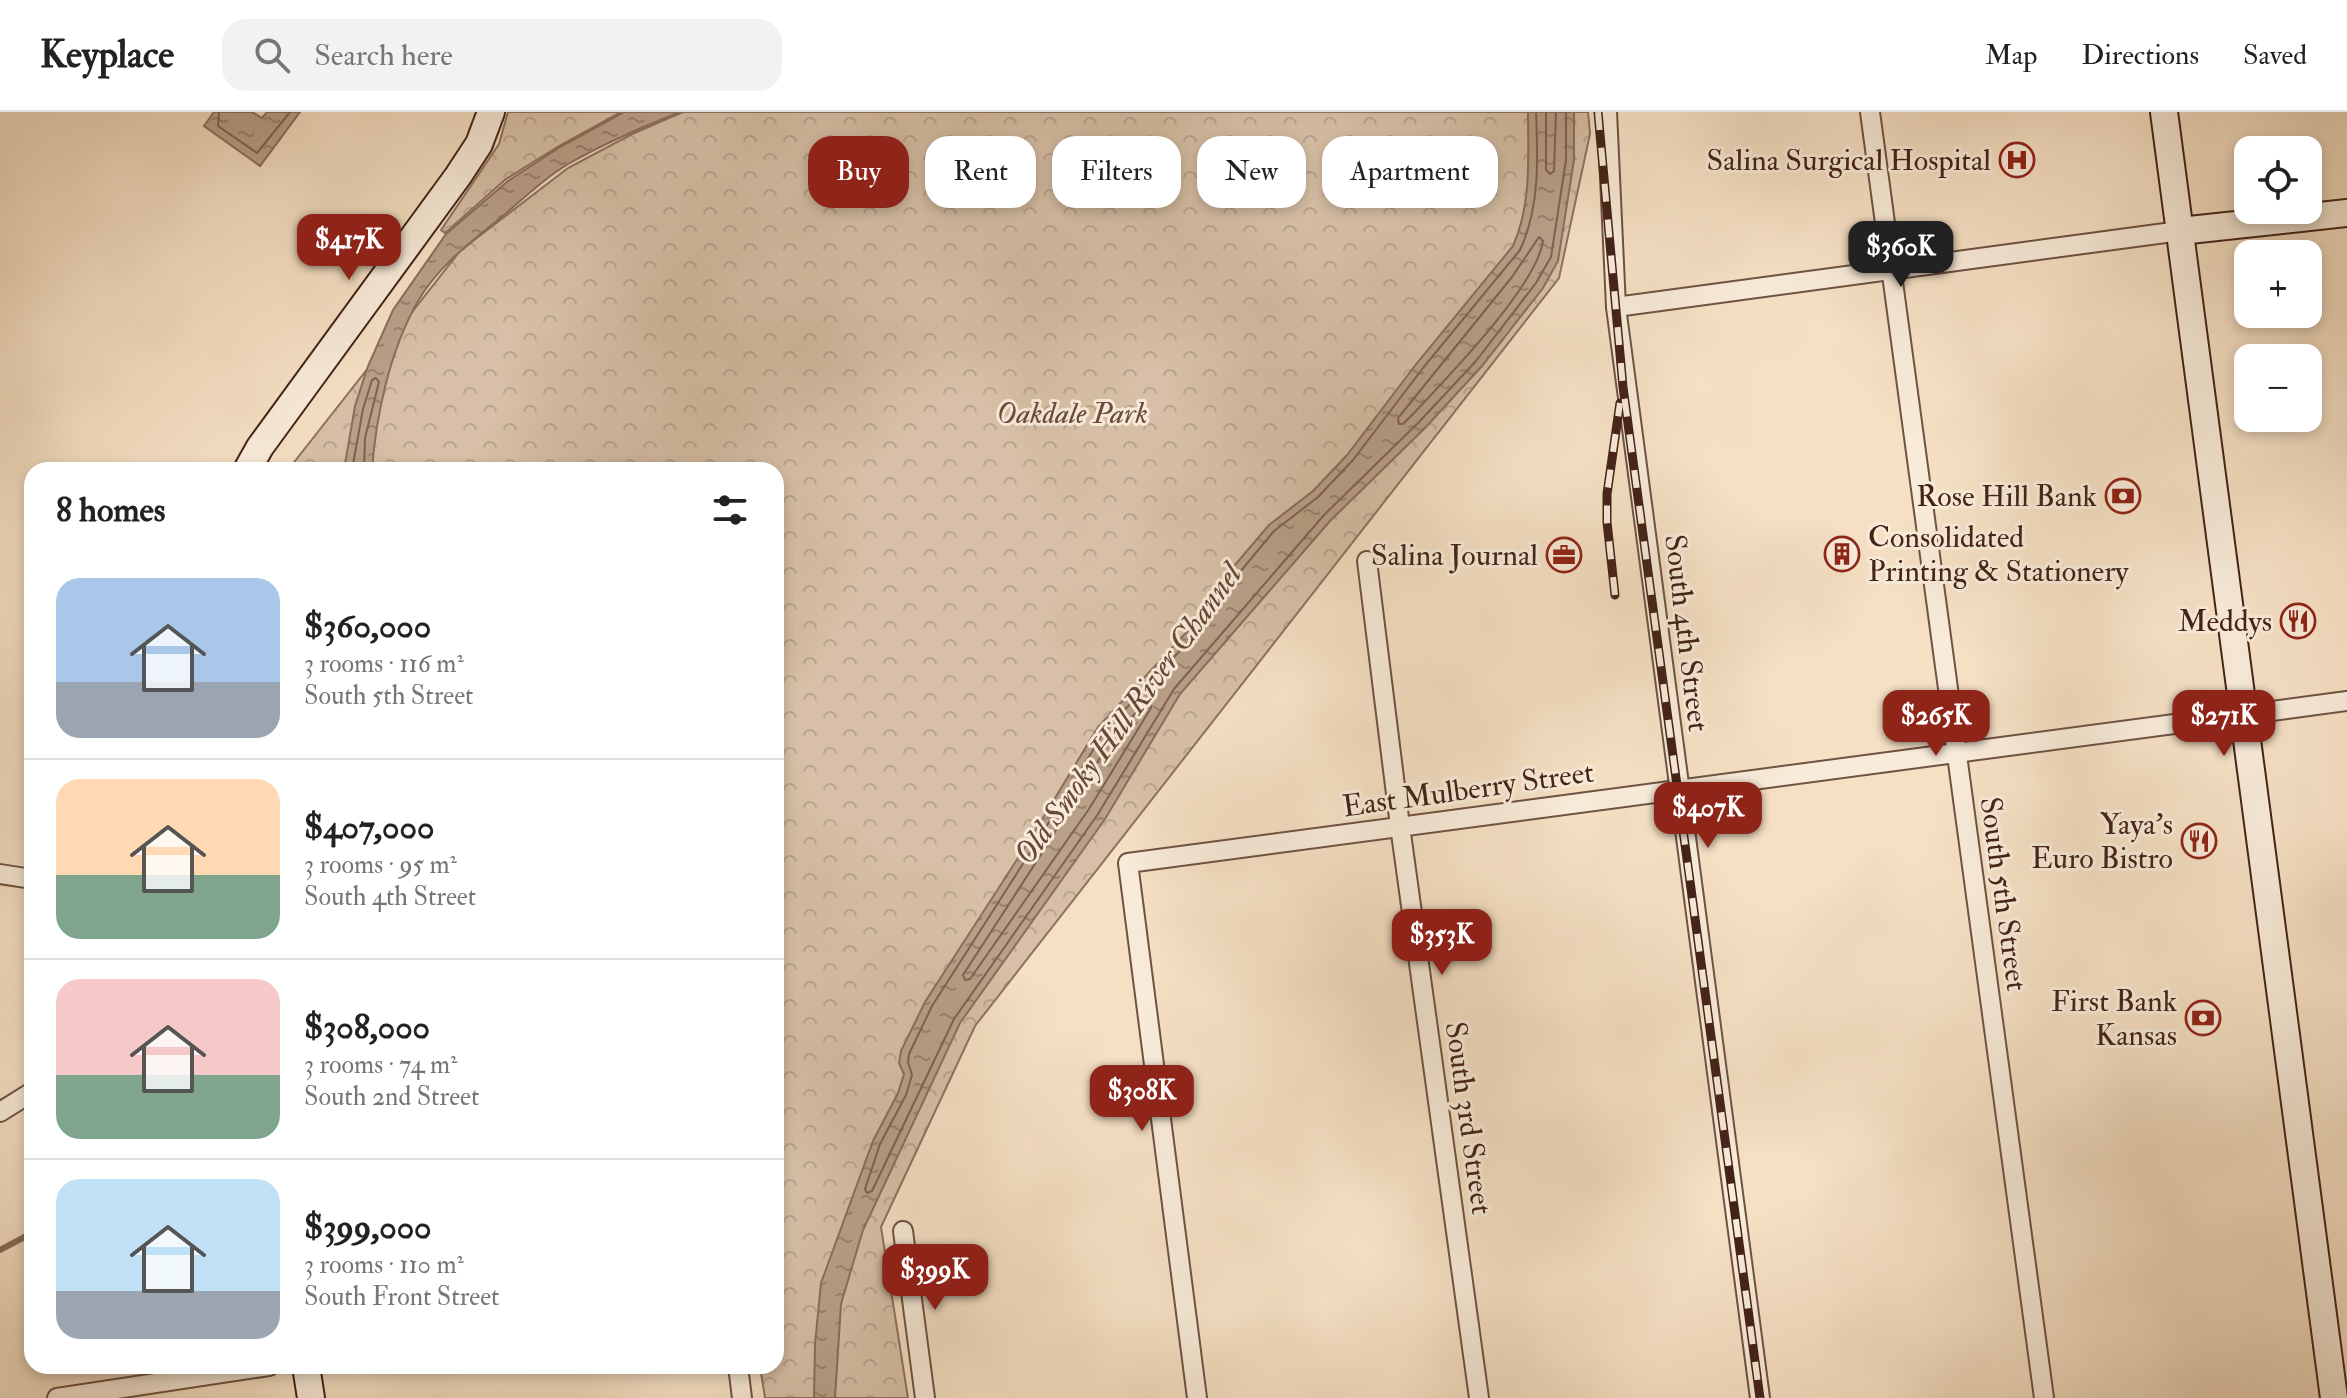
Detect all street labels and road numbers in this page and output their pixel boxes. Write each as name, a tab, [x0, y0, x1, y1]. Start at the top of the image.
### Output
street label: South 4th Street	[1656, 532, 1717, 734]
street label: East Mulberry Street	[1340, 754, 1596, 825]
street label: South 5th Street	[1972, 795, 2035, 994]
street label: South 3rd Street	[1437, 1019, 1500, 1217]

